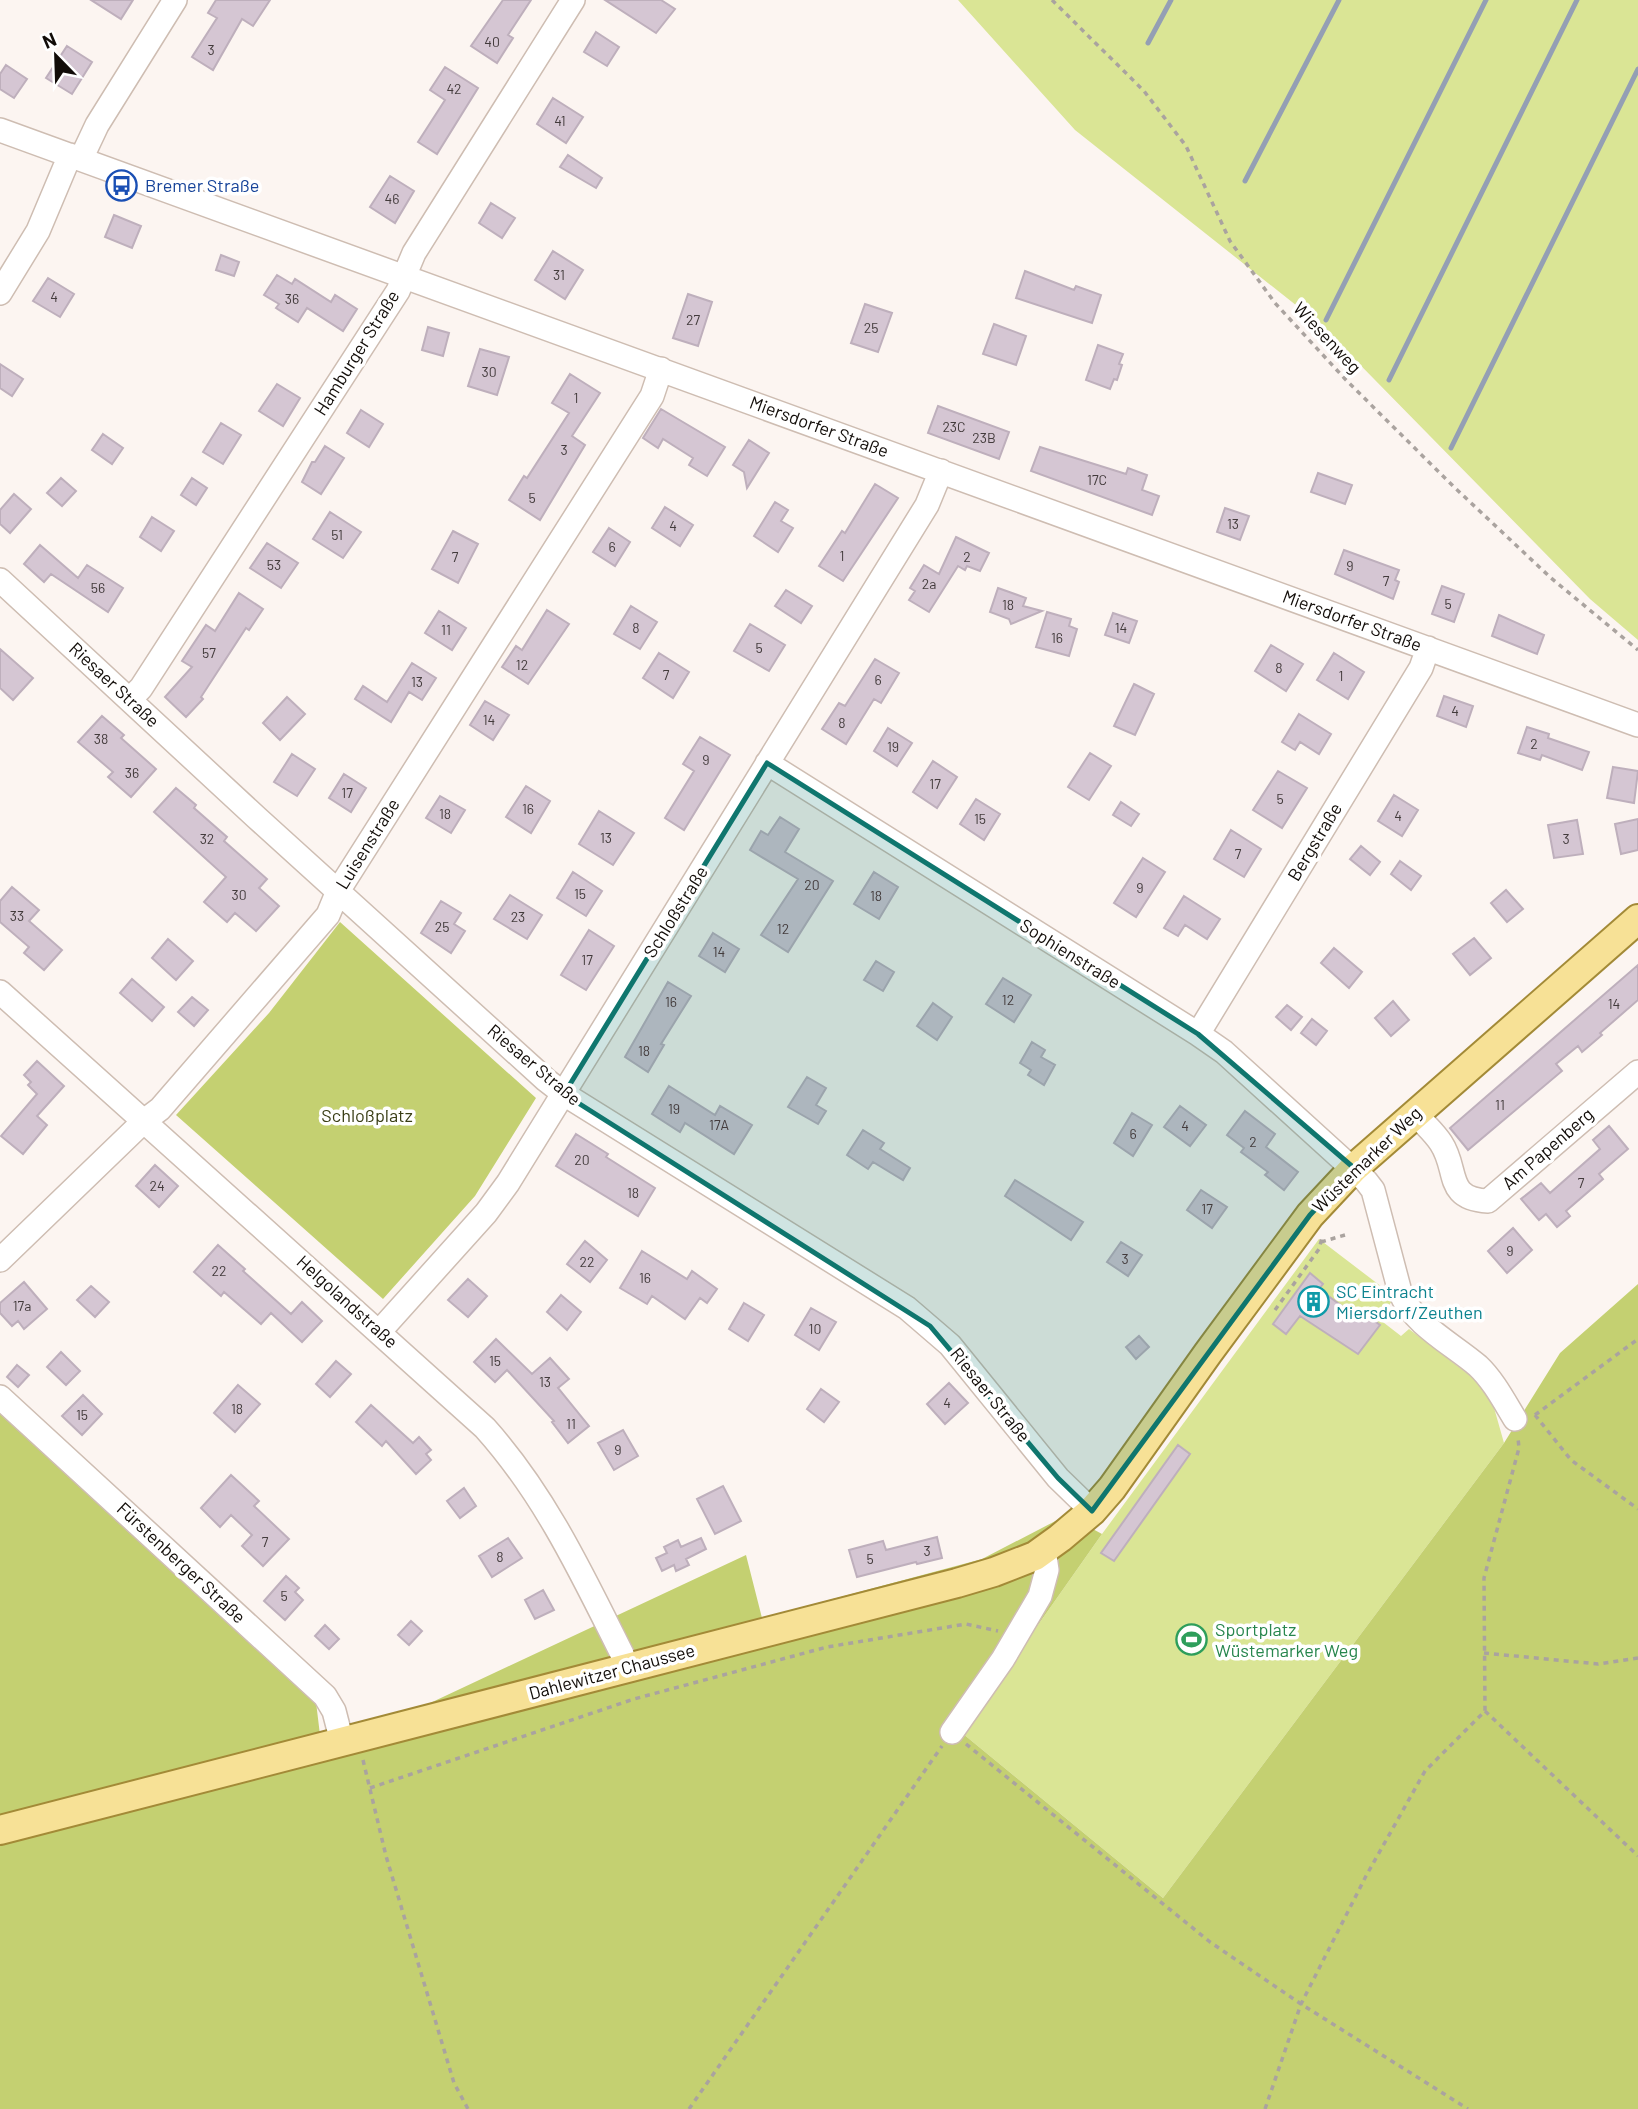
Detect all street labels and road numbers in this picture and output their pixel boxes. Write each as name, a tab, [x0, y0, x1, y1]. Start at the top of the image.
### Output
street label: Hamburger Straße	[309, 286, 403, 419]
street label: Wiesenweg	[1289, 297, 1366, 378]
street label: Miersdorfer Straße	[747, 391, 892, 461]
street label: Miersdorfer Straße	[1280, 585, 1425, 655]
street label: Riesaer Straße	[65, 637, 164, 732]
street label: Luisenstraße	[331, 794, 404, 893]
street label: Bergstraße	[1282, 798, 1346, 885]
street label: Schloßstraße	[638, 862, 712, 961]
street label: Sophienstraße	[1016, 914, 1125, 993]
street label: Riesaer Straße	[484, 1019, 586, 1110]
street label: Wüstemarker Weg	[1307, 1102, 1425, 1217]
street label: Am Papenberg	[1497, 1103, 1597, 1194]
street label: Helgolandstraße	[293, 1250, 403, 1352]
street label: Riesaer Straße	[946, 1343, 1036, 1446]
street label: Fürstenberger Straße	[113, 1497, 251, 1628]
street label: Dahlewitzer Chaussee	[526, 1638, 697, 1704]

